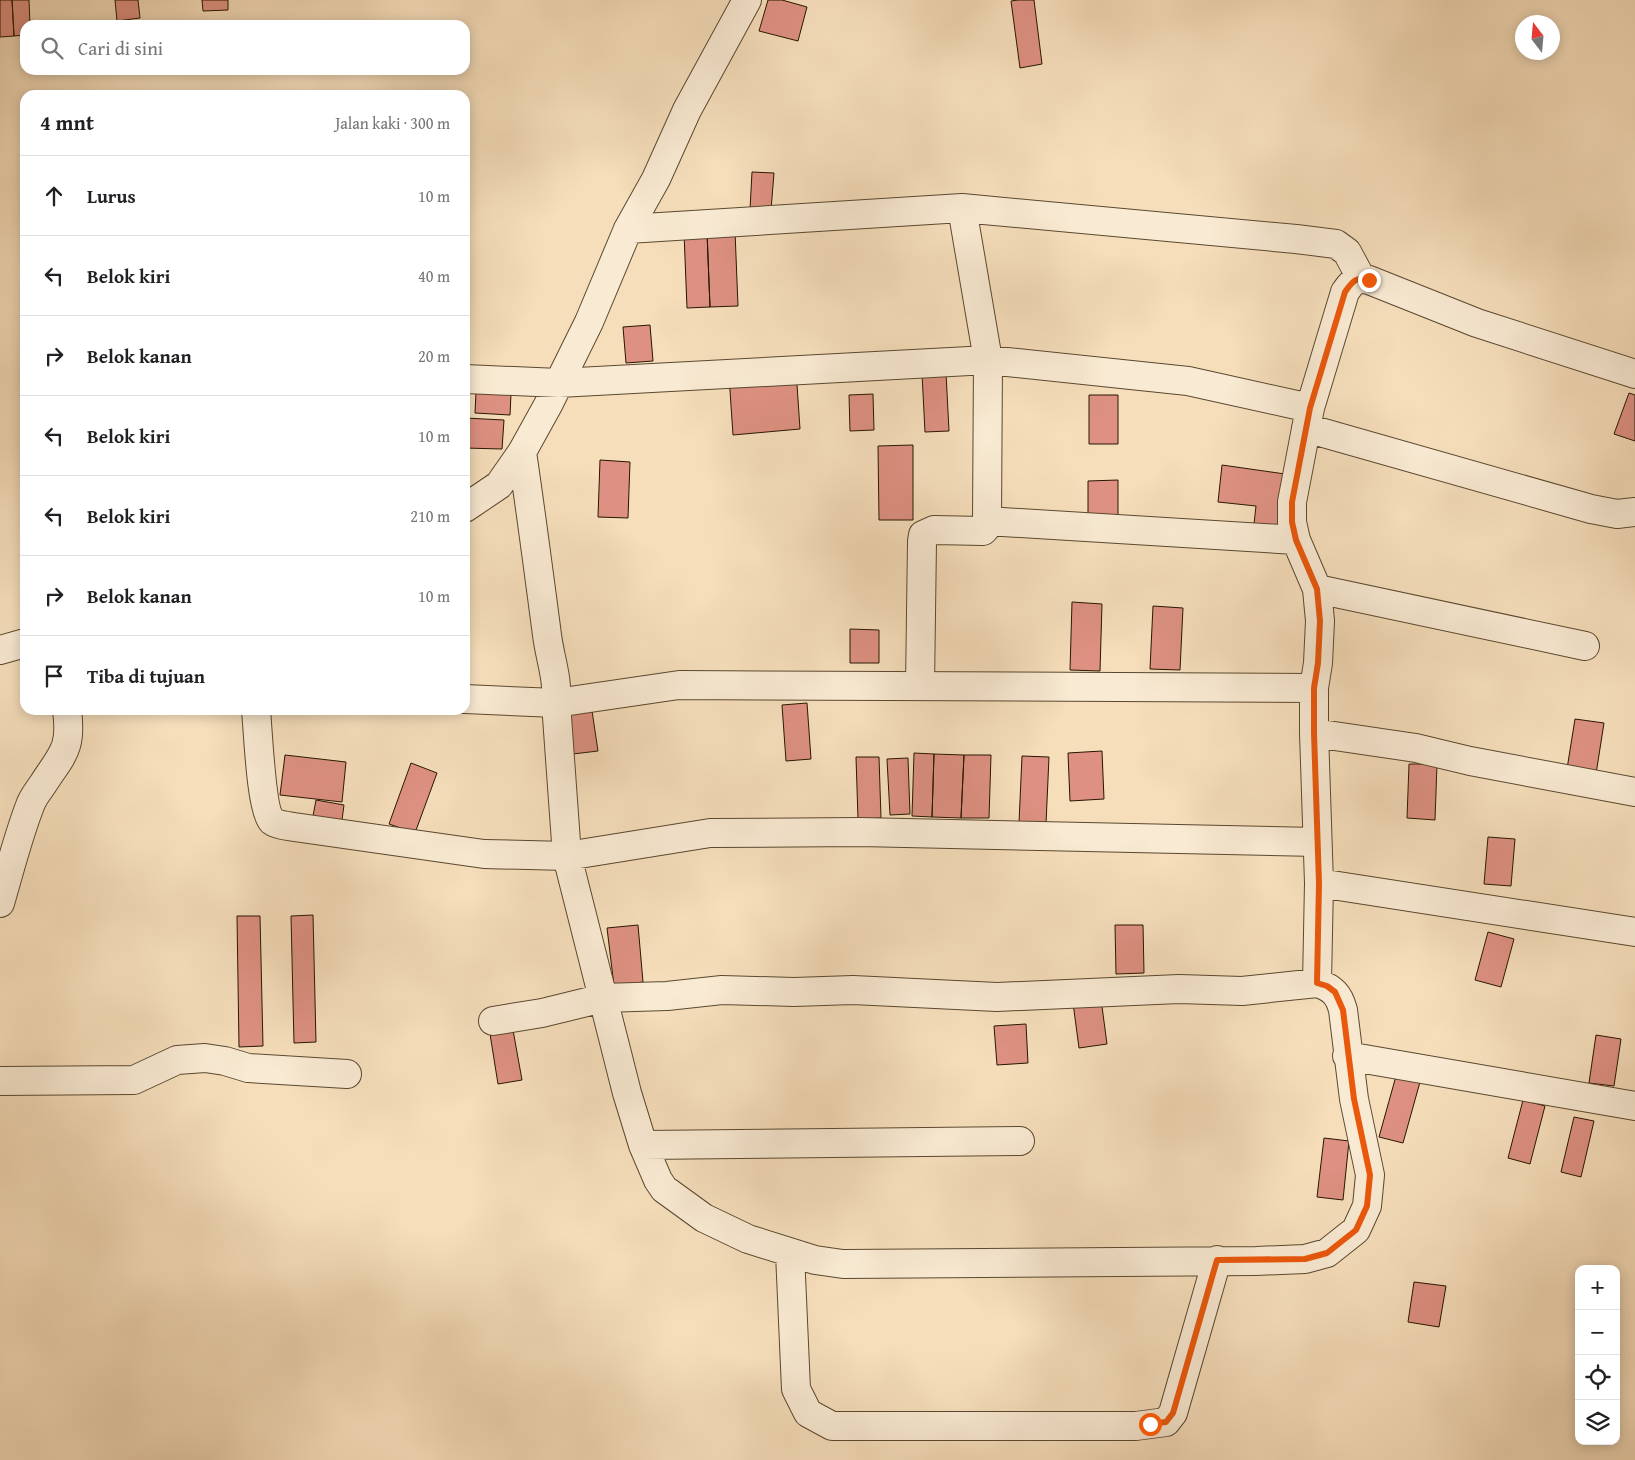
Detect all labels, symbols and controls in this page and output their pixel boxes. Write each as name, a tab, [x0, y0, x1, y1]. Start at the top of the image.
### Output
north arrow	[1515, 15, 1560, 60]
search box	[20, 20, 470, 75]
icon: search	[38, 34, 66, 62]
text: Cari di sini	[78, 34, 163, 62]
text: 4 mnt	[40, 107, 94, 138]
text: Jalan kaki · 300 m	[335, 111, 450, 135]
icon: ahead	[40, 182, 68, 210]
text: Lurus	[87, 182, 136, 210]
text: 10 m	[418, 184, 450, 208]
icon: left	[40, 262, 68, 290]
text: Belok kiri	[87, 262, 170, 290]
text: 40 m	[418, 264, 450, 288]
route end	[1358, 269, 1381, 292]
icon: right	[40, 342, 68, 370]
text: Belok kanan	[87, 342, 192, 370]
text: 20 m	[418, 344, 450, 368]
icon: left	[40, 422, 68, 450]
text: Belok kiri	[87, 422, 170, 450]
text: 10 m	[418, 424, 450, 448]
icon: left	[40, 502, 68, 530]
text: Belok kiri	[87, 502, 170, 530]
text: 210 m	[410, 504, 450, 528]
icon: right	[40, 582, 68, 610]
text: Belok kanan	[87, 582, 192, 610]
text: 10 m	[418, 584, 450, 608]
icon: arrive	[40, 662, 68, 690]
text: Tiba di tujuan	[87, 662, 205, 690]
map controls	[1575, 1265, 1620, 1445]
button: +	[1575, 1265, 1620, 1310]
button: −	[1575, 1310, 1620, 1355]
button: locate	[1575, 1355, 1620, 1400]
button: layers	[1575, 1400, 1620, 1445]
route start	[1139, 1413, 1162, 1436]

